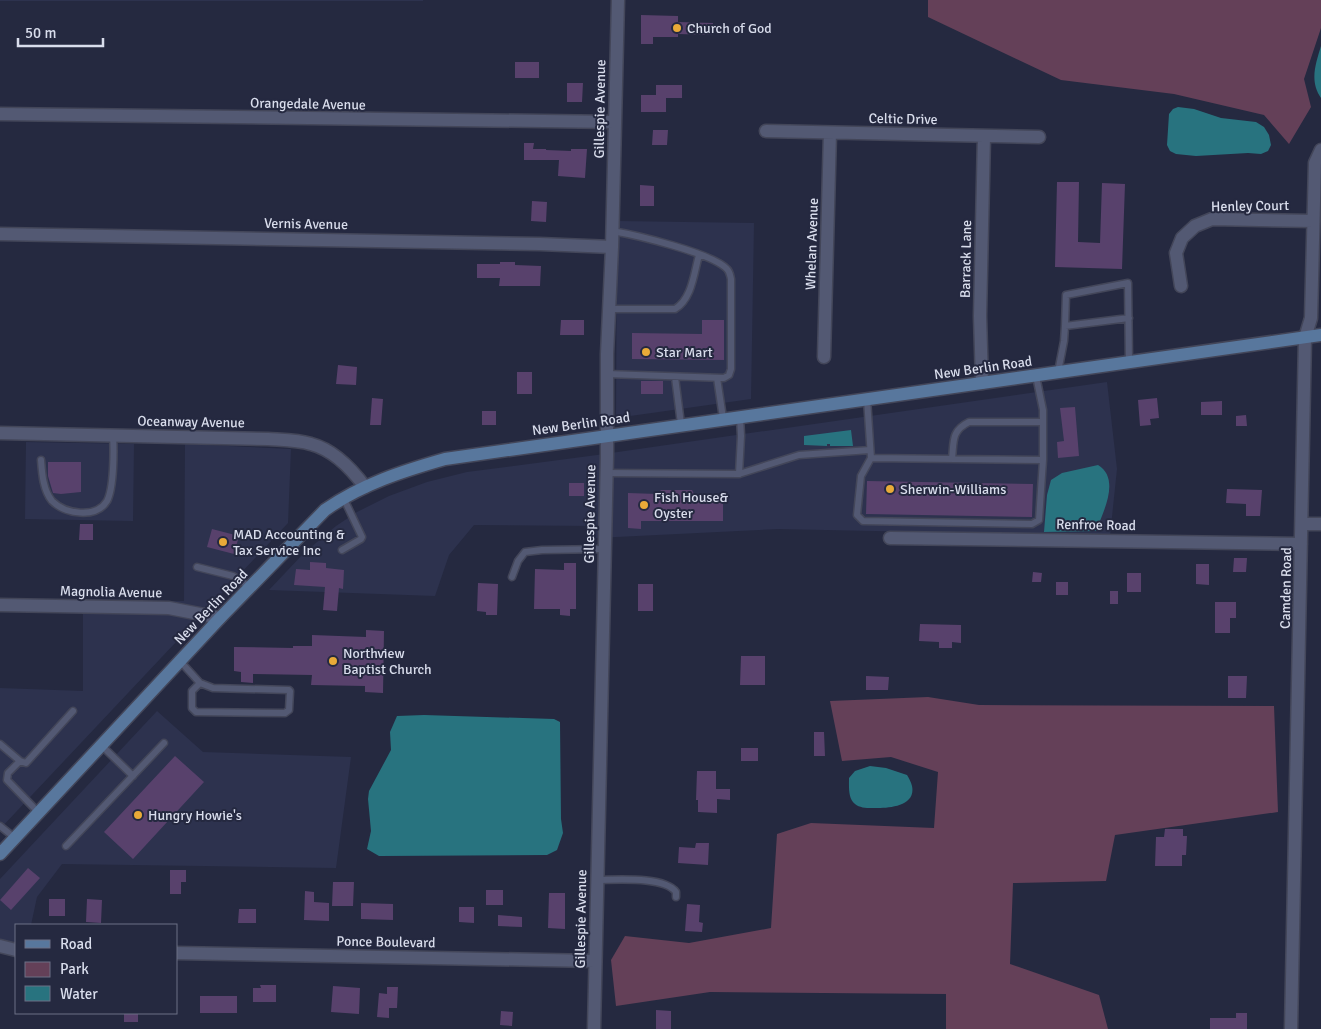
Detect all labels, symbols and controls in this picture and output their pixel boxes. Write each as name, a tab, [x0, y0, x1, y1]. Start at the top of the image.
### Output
scale bar	[18, 15, 102, 47]
place label: Church of God	[687, 20, 772, 37]
marker: Church of God	[671, 22, 683, 34]
text: 50 m	[25, 24, 56, 42]
street label: Gillespie Avenue	[591, 59, 609, 159]
street label: Orangedale Avenue	[250, 94, 366, 114]
street label: Celtic Drive	[868, 110, 938, 128]
street label: Henley Court	[1211, 197, 1289, 215]
street label: Whelan Avenue	[802, 198, 822, 290]
street label: Vernis Avenue	[264, 215, 348, 233]
street label: Barrack Lane	[957, 220, 975, 298]
place label: Star Mart	[656, 344, 713, 361]
marker: Star Mart	[640, 346, 652, 358]
street label: New Berlin Road	[933, 353, 1033, 383]
street label: New Berlin Road	[531, 409, 631, 439]
street label: Oceanway Avenue	[137, 413, 245, 431]
street label: Gillespie Avenue	[581, 464, 599, 564]
place label: Sherwin-Williams	[900, 481, 1006, 498]
marker: Sherwin-Williams	[884, 483, 896, 495]
place label: Fish House& Oyster	[654, 489, 728, 522]
marker: Fish House& Oyster	[638, 499, 650, 511]
street label: Renfroe Road	[1056, 516, 1136, 534]
place label: MAD Accounting & Tax Service Inc	[233, 526, 345, 559]
marker: MAD Accounting & Tax Service Inc	[217, 536, 229, 548]
street label: Camden Road	[1277, 547, 1295, 629]
street label: New Berlin Road	[171, 566, 251, 648]
street label: Magnolia Avenue	[60, 583, 162, 601]
place label: Northview Baptist Church	[343, 645, 432, 678]
marker: Northview Baptist Church	[327, 655, 339, 667]
place label: Hungry Howie's	[148, 807, 242, 824]
marker: Hungry Howie's	[132, 809, 144, 821]
street label: Gillespie Avenue	[572, 869, 590, 969]
legend	[15, 924, 178, 1014]
street label: Ponce Boulevard	[336, 933, 436, 951]
text: Road	[60, 935, 92, 953]
text: Park	[60, 960, 89, 978]
text: Water	[60, 985, 98, 1003]

